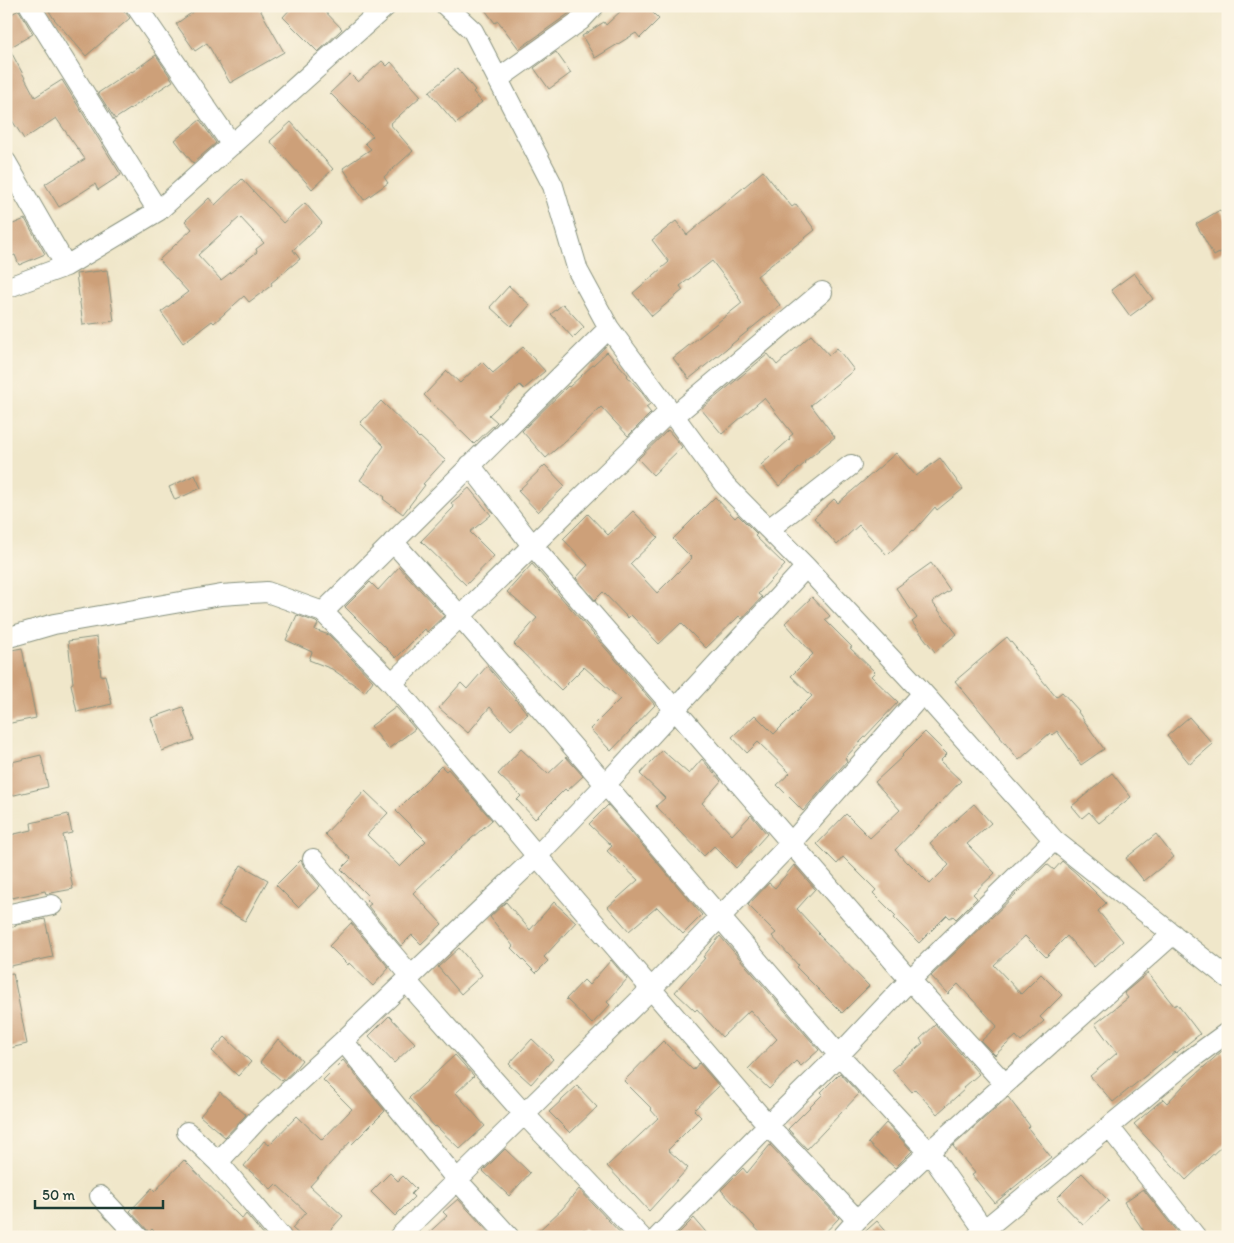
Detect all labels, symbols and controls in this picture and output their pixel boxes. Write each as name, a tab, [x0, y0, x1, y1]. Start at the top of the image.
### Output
scale bar	[35, 1178, 162, 1210]
text: 50 m	[42, 1186, 75, 1204]

